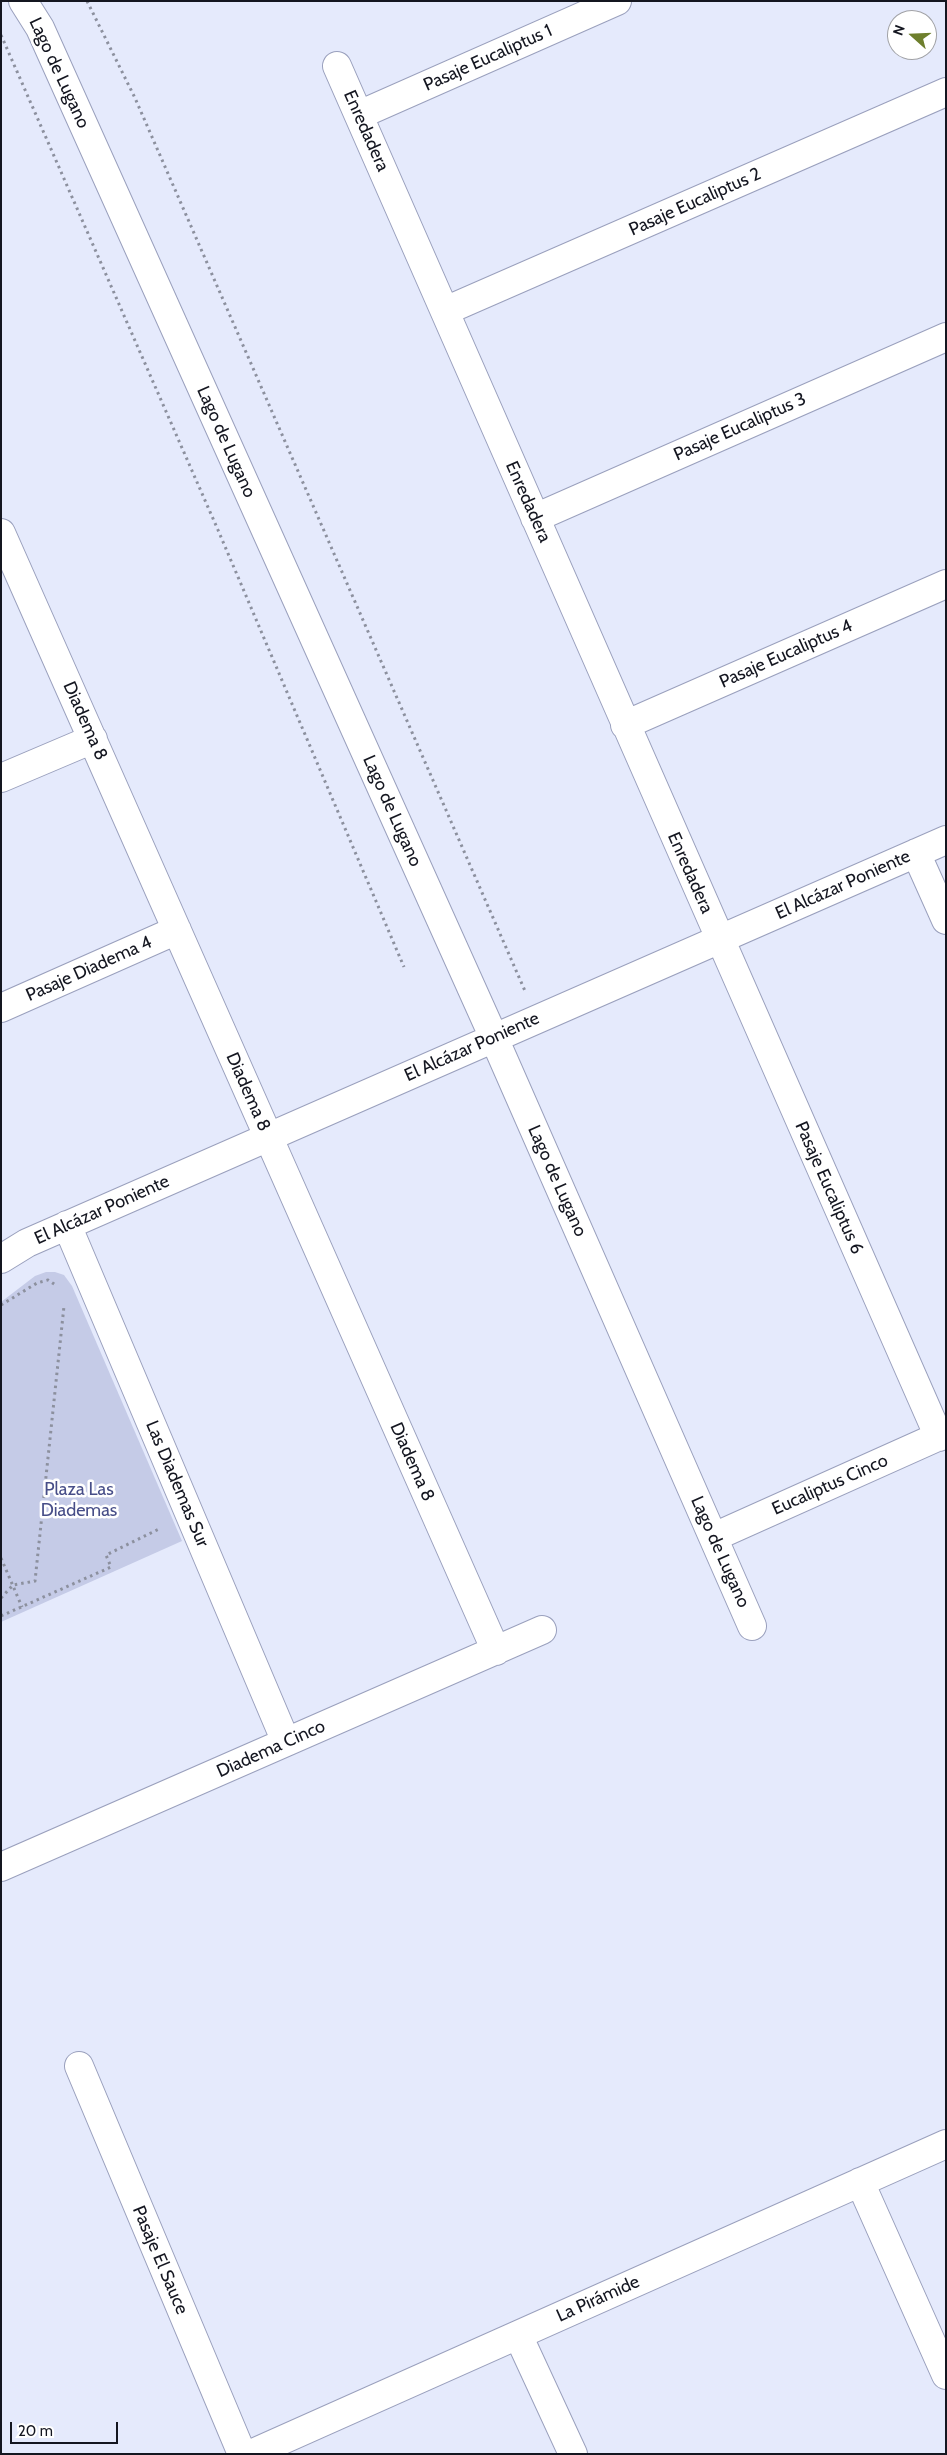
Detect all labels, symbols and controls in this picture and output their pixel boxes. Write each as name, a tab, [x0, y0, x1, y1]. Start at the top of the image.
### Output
north arrow	[887, 10, 937, 60]
street label: Lago de Lugano	[24, 14, 94, 132]
street label: Pasaje Eucaliptus 1	[420, 20, 556, 96]
text: N	[889, 22, 909, 38]
street label: Enredadera	[339, 87, 393, 175]
street label: Pasaje Eucaliptus 2	[626, 163, 764, 241]
street label: Lago de Lugano	[192, 383, 260, 501]
street label: Pasaje Eucaliptus 3	[671, 388, 809, 466]
street label: Enredadera	[501, 458, 555, 546]
street label: Pasaje Eucaliptus 4	[716, 615, 856, 693]
street label: Diadema 8	[58, 678, 112, 764]
street label: Lago de Lugano	[358, 752, 426, 870]
street label: Enredadera	[663, 829, 717, 917]
street label: El Alcázar Poniente	[772, 846, 914, 924]
street label: Pasaje Diadema 4	[23, 932, 155, 1006]
street label: El Alcázar Poniente	[401, 1008, 543, 1086]
street label: Diadema 8	[221, 1049, 275, 1135]
street label: Pasaje Eucaliptus 6	[790, 1118, 868, 1258]
street label: Lago de Lugano	[523, 1122, 591, 1240]
street label: El Alcázar Poniente	[31, 1171, 173, 1249]
street label: Las Diademas Sur	[141, 1418, 213, 1550]
street label: Diadema 8	[385, 1419, 439, 1505]
street label: Eucaliptus Cinco	[769, 1450, 891, 1520]
park label: Plaza Las Diademas	[41, 1479, 117, 1522]
street label: Lago de Lugano	[686, 1493, 754, 1611]
street label: Diadema Cinco	[213, 1715, 329, 1783]
street label: Pasaje El Sauce	[127, 2202, 193, 2318]
street label: La Pirámide	[553, 2271, 643, 2327]
scale bar	[12, 2412, 120, 2444]
text: 20 m	[18, 2422, 53, 2440]

